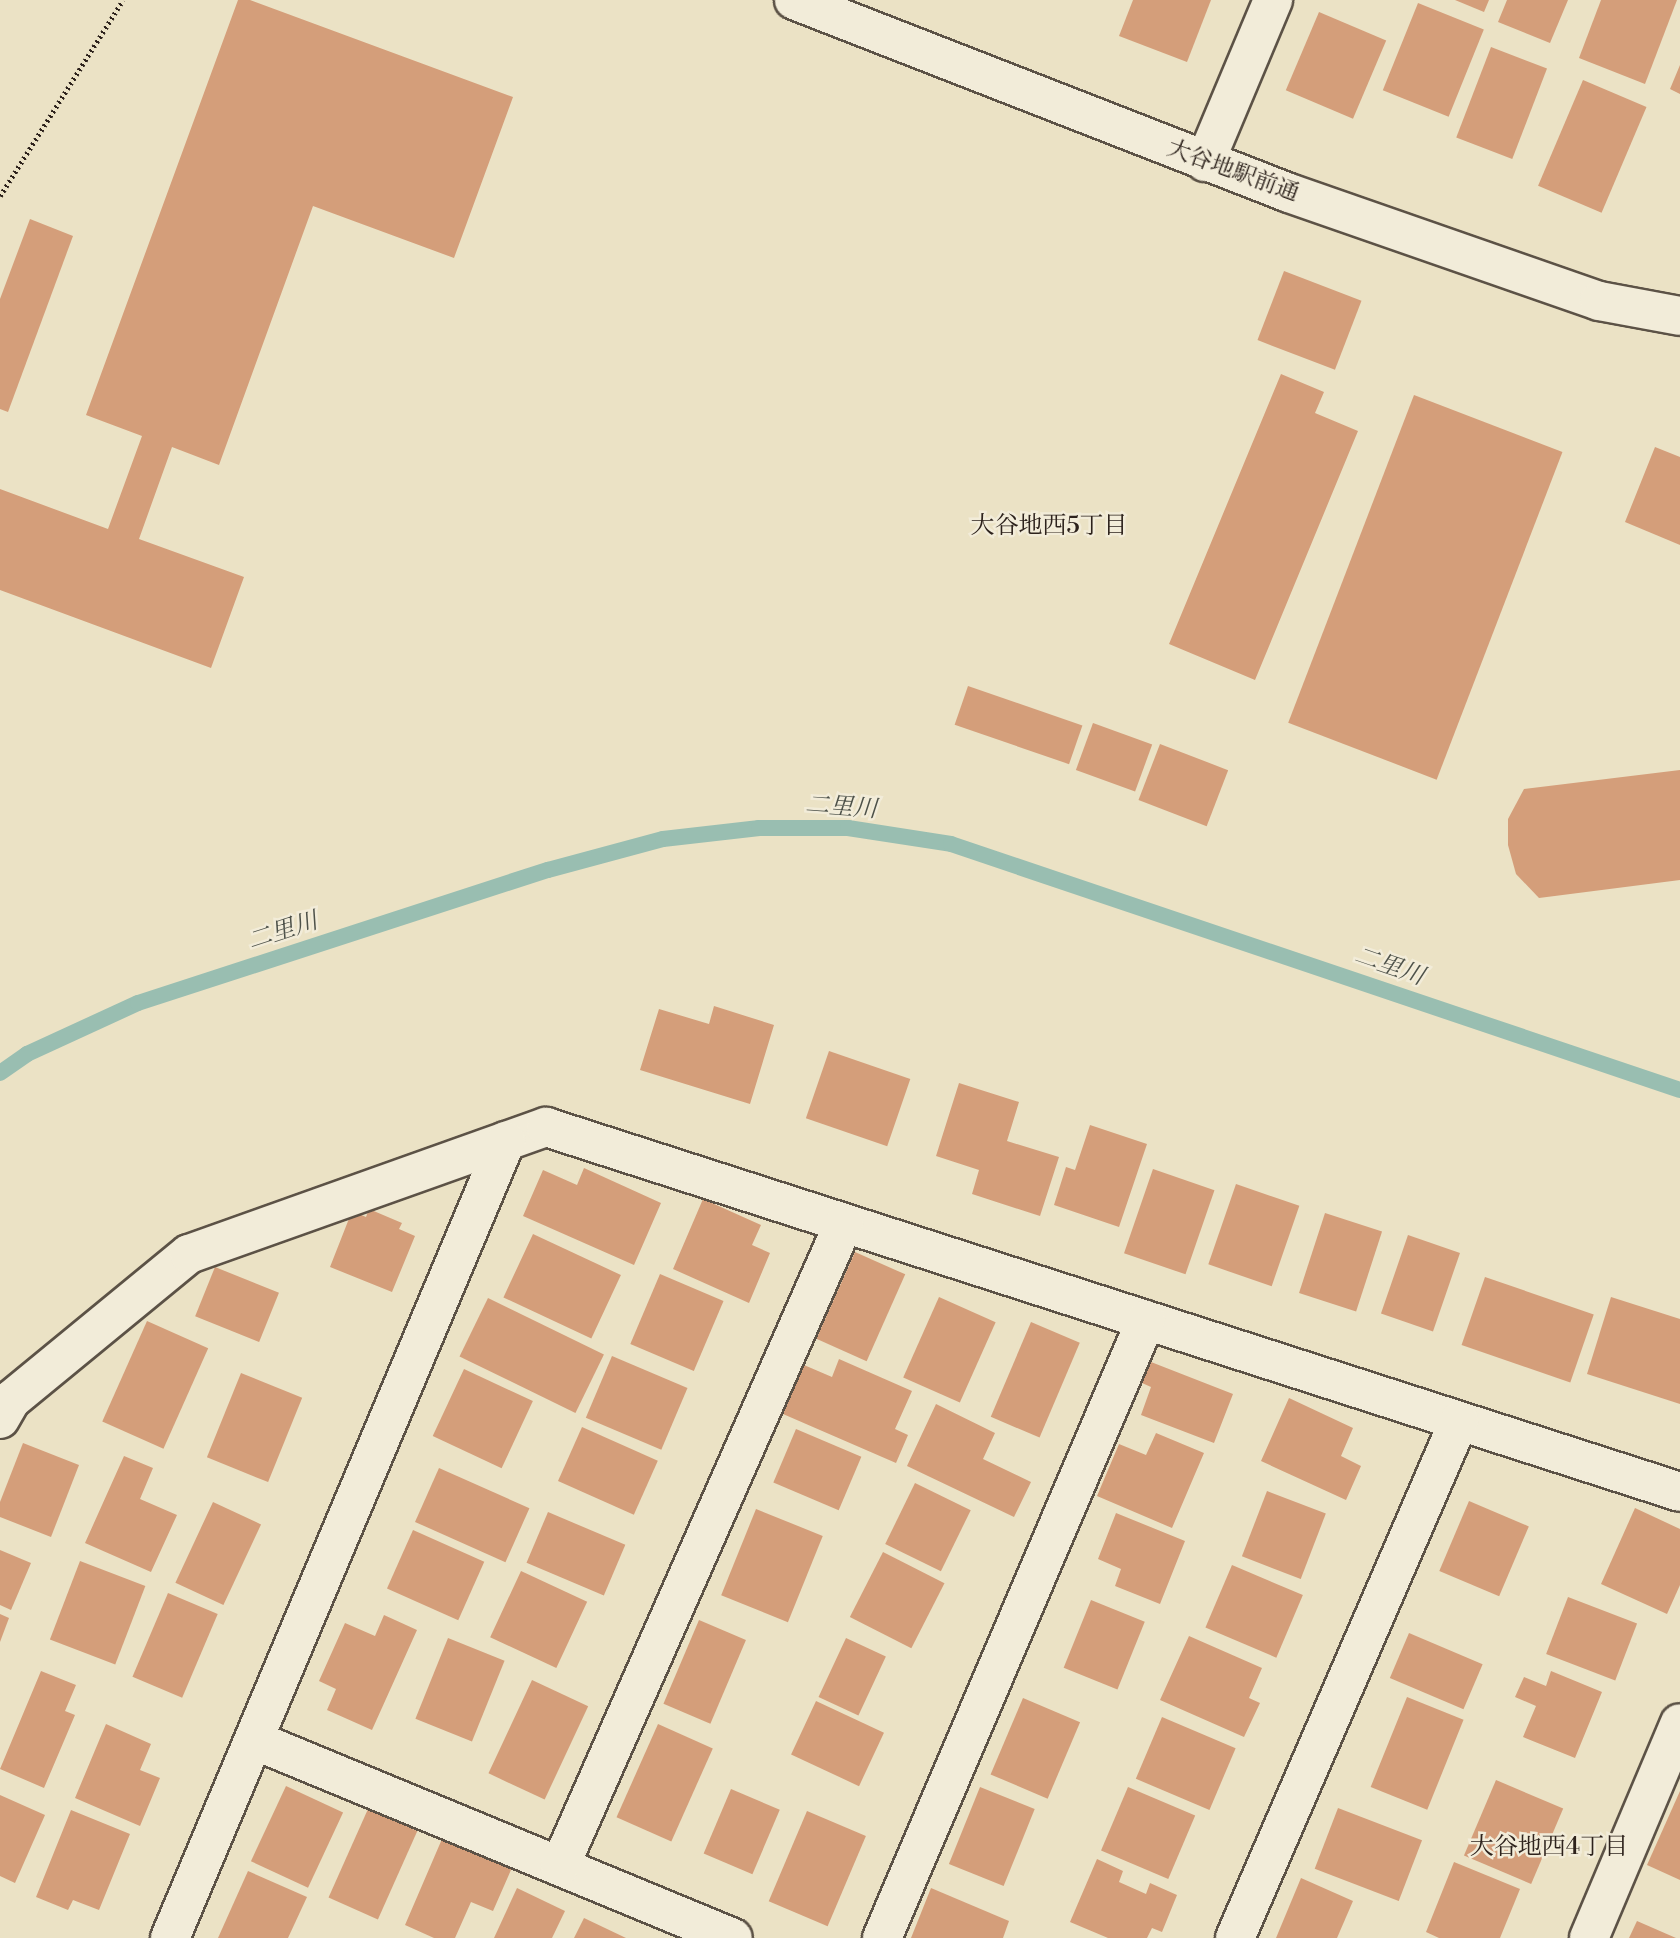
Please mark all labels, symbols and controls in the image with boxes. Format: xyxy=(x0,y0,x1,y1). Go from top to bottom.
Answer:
street label: 大谷地駅前通 xyxy=(1163,134,1303,208)
district label: 大谷地西5丁目 xyxy=(970,513,1128,541)
water label: 二里川 xyxy=(804,791,878,825)
water label: 二里川 xyxy=(244,907,322,957)
water label: 二里川 xyxy=(1350,942,1428,992)
district label: 大谷地西4丁目 xyxy=(1470,1834,1628,1862)

